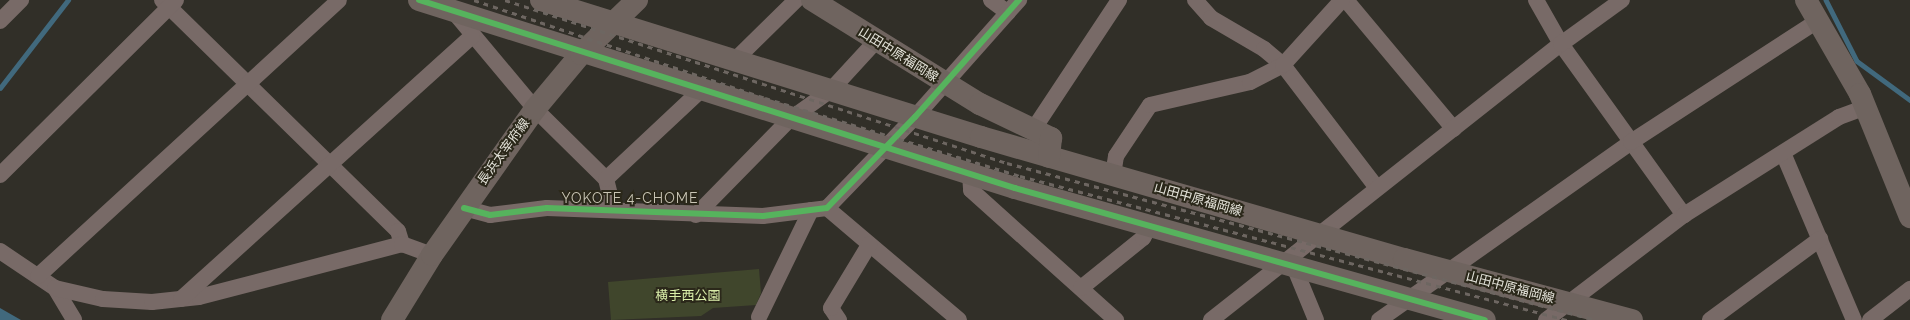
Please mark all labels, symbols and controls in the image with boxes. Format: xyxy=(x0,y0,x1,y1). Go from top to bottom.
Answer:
street label: 山田中原福岡線 xyxy=(855,24,941,86)
street label: 長浜太宰府線 xyxy=(475,116,533,188)
street label: 山田中原福岡線 xyxy=(1152,180,1244,220)
district label: YOKOTE 4-CHOME xyxy=(562,190,698,206)
street label: 山田中原福岡線 xyxy=(1464,269,1556,307)
park label: 横手西公園 xyxy=(656,288,720,304)

